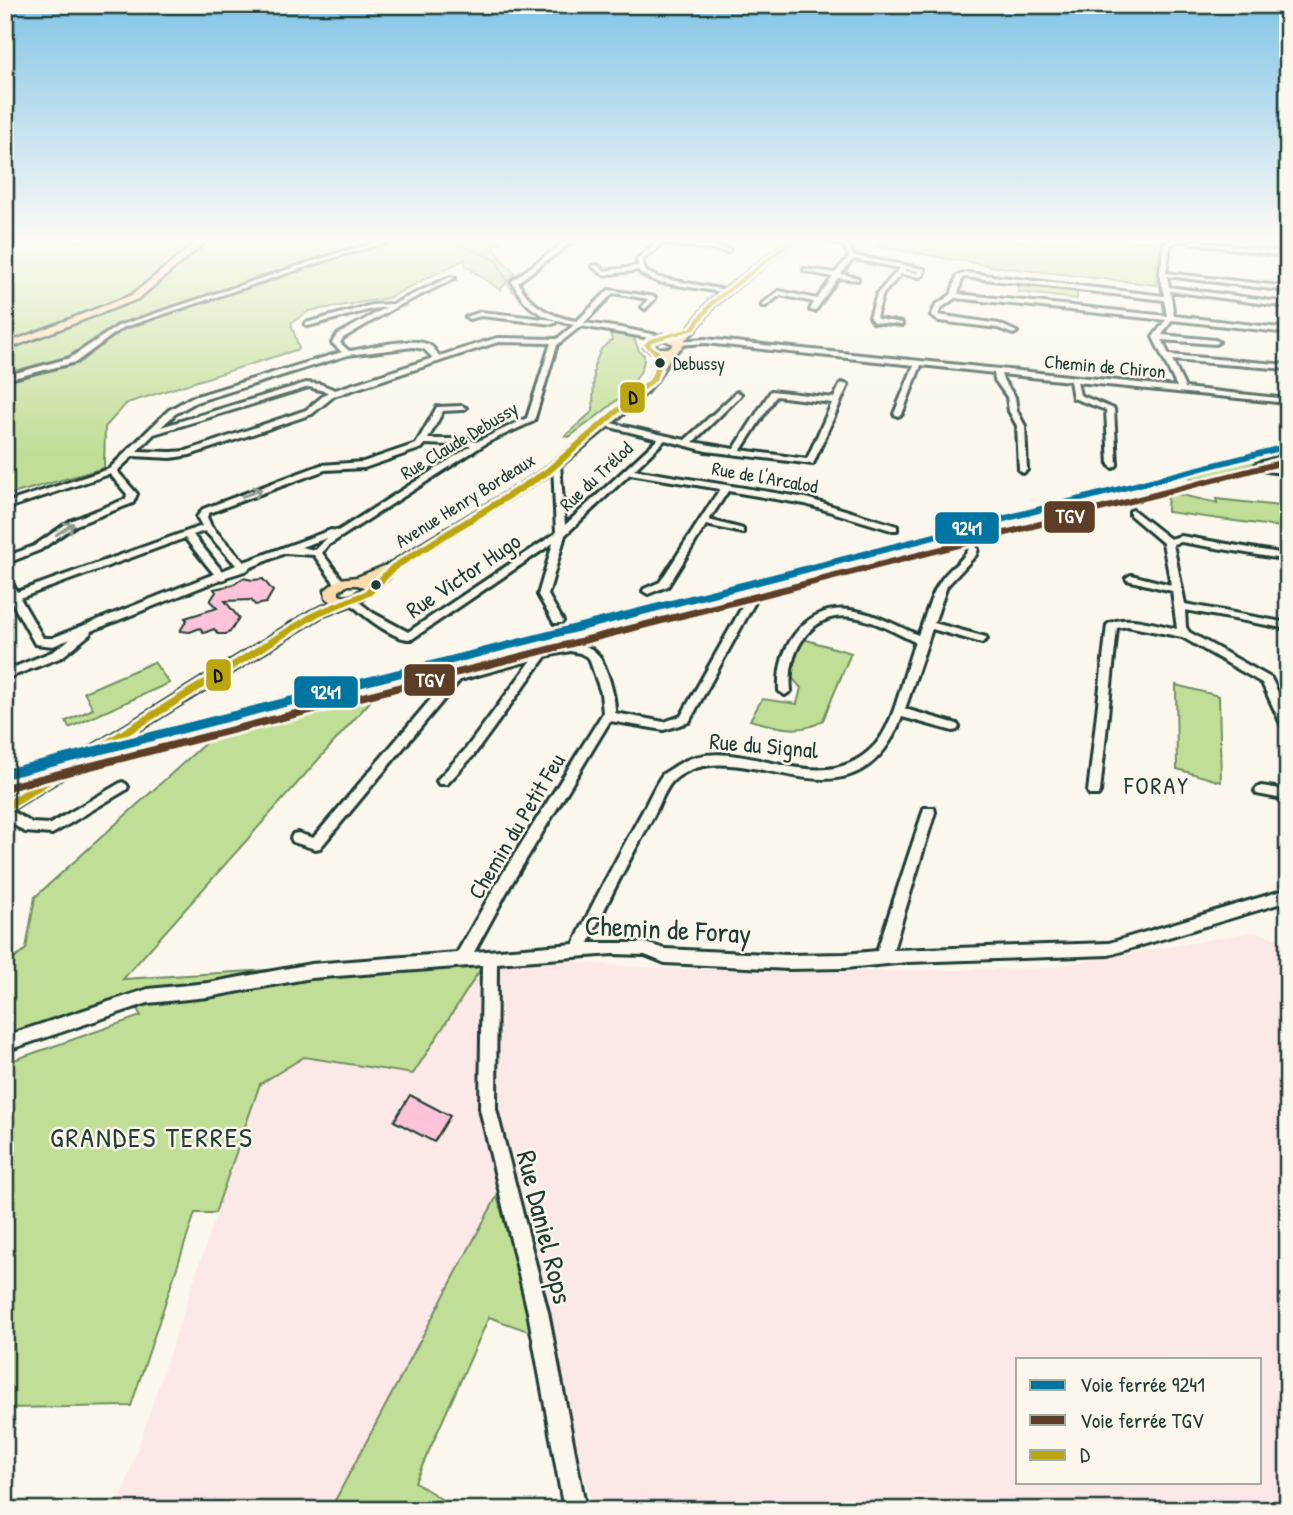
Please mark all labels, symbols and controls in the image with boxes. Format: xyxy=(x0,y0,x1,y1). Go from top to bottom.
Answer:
street label: Chemin de Chiron xyxy=(1043,348,1167,384)
place label: Debussy xyxy=(673,351,725,376)
marker: Debussy xyxy=(653,356,667,370)
line badge: D xyxy=(619,381,646,414)
text: D xyxy=(628,384,638,410)
street label: Rue Claude Debussy xyxy=(395,395,523,485)
street label: Rue du Trélod xyxy=(554,435,639,517)
street label: Avenue Henry Bordeaux xyxy=(390,446,540,554)
street label: Rue de l'Arcalod xyxy=(710,455,821,499)
one-way arrow xyxy=(241,486,263,498)
line badge: TGV xyxy=(1043,500,1096,534)
text: TGV xyxy=(1055,503,1086,529)
line badge: 9241 xyxy=(934,511,1000,545)
text: 9241 xyxy=(952,515,982,541)
one-way arrow xyxy=(55,522,74,536)
street label: Rue Victor Hugo xyxy=(400,525,526,625)
unlabelled marker xyxy=(369,578,383,592)
line badge: D xyxy=(205,658,232,692)
text: D xyxy=(213,662,223,688)
line badge: TGV xyxy=(403,663,456,697)
text: TGV xyxy=(415,667,446,693)
line badge: 9241 xyxy=(293,675,359,709)
text: 9241 xyxy=(311,679,341,705)
street label: Rue du Signal xyxy=(708,725,821,765)
street label: Chemin du Petit Feu xyxy=(460,747,572,905)
district label: FORAY xyxy=(1123,769,1190,801)
street label: Chemin de Foray xyxy=(584,906,752,952)
district label: GRANDES TERRES xyxy=(50,1118,254,1156)
street label: Rue Daniel Rops xyxy=(508,1146,582,1308)
legend xyxy=(1016,1358,1262,1484)
text: Voie ferrée 9241 xyxy=(1080,1370,1205,1399)
text: Voie ferrée TGV xyxy=(1080,1406,1204,1435)
text: D xyxy=(1080,1440,1090,1469)

